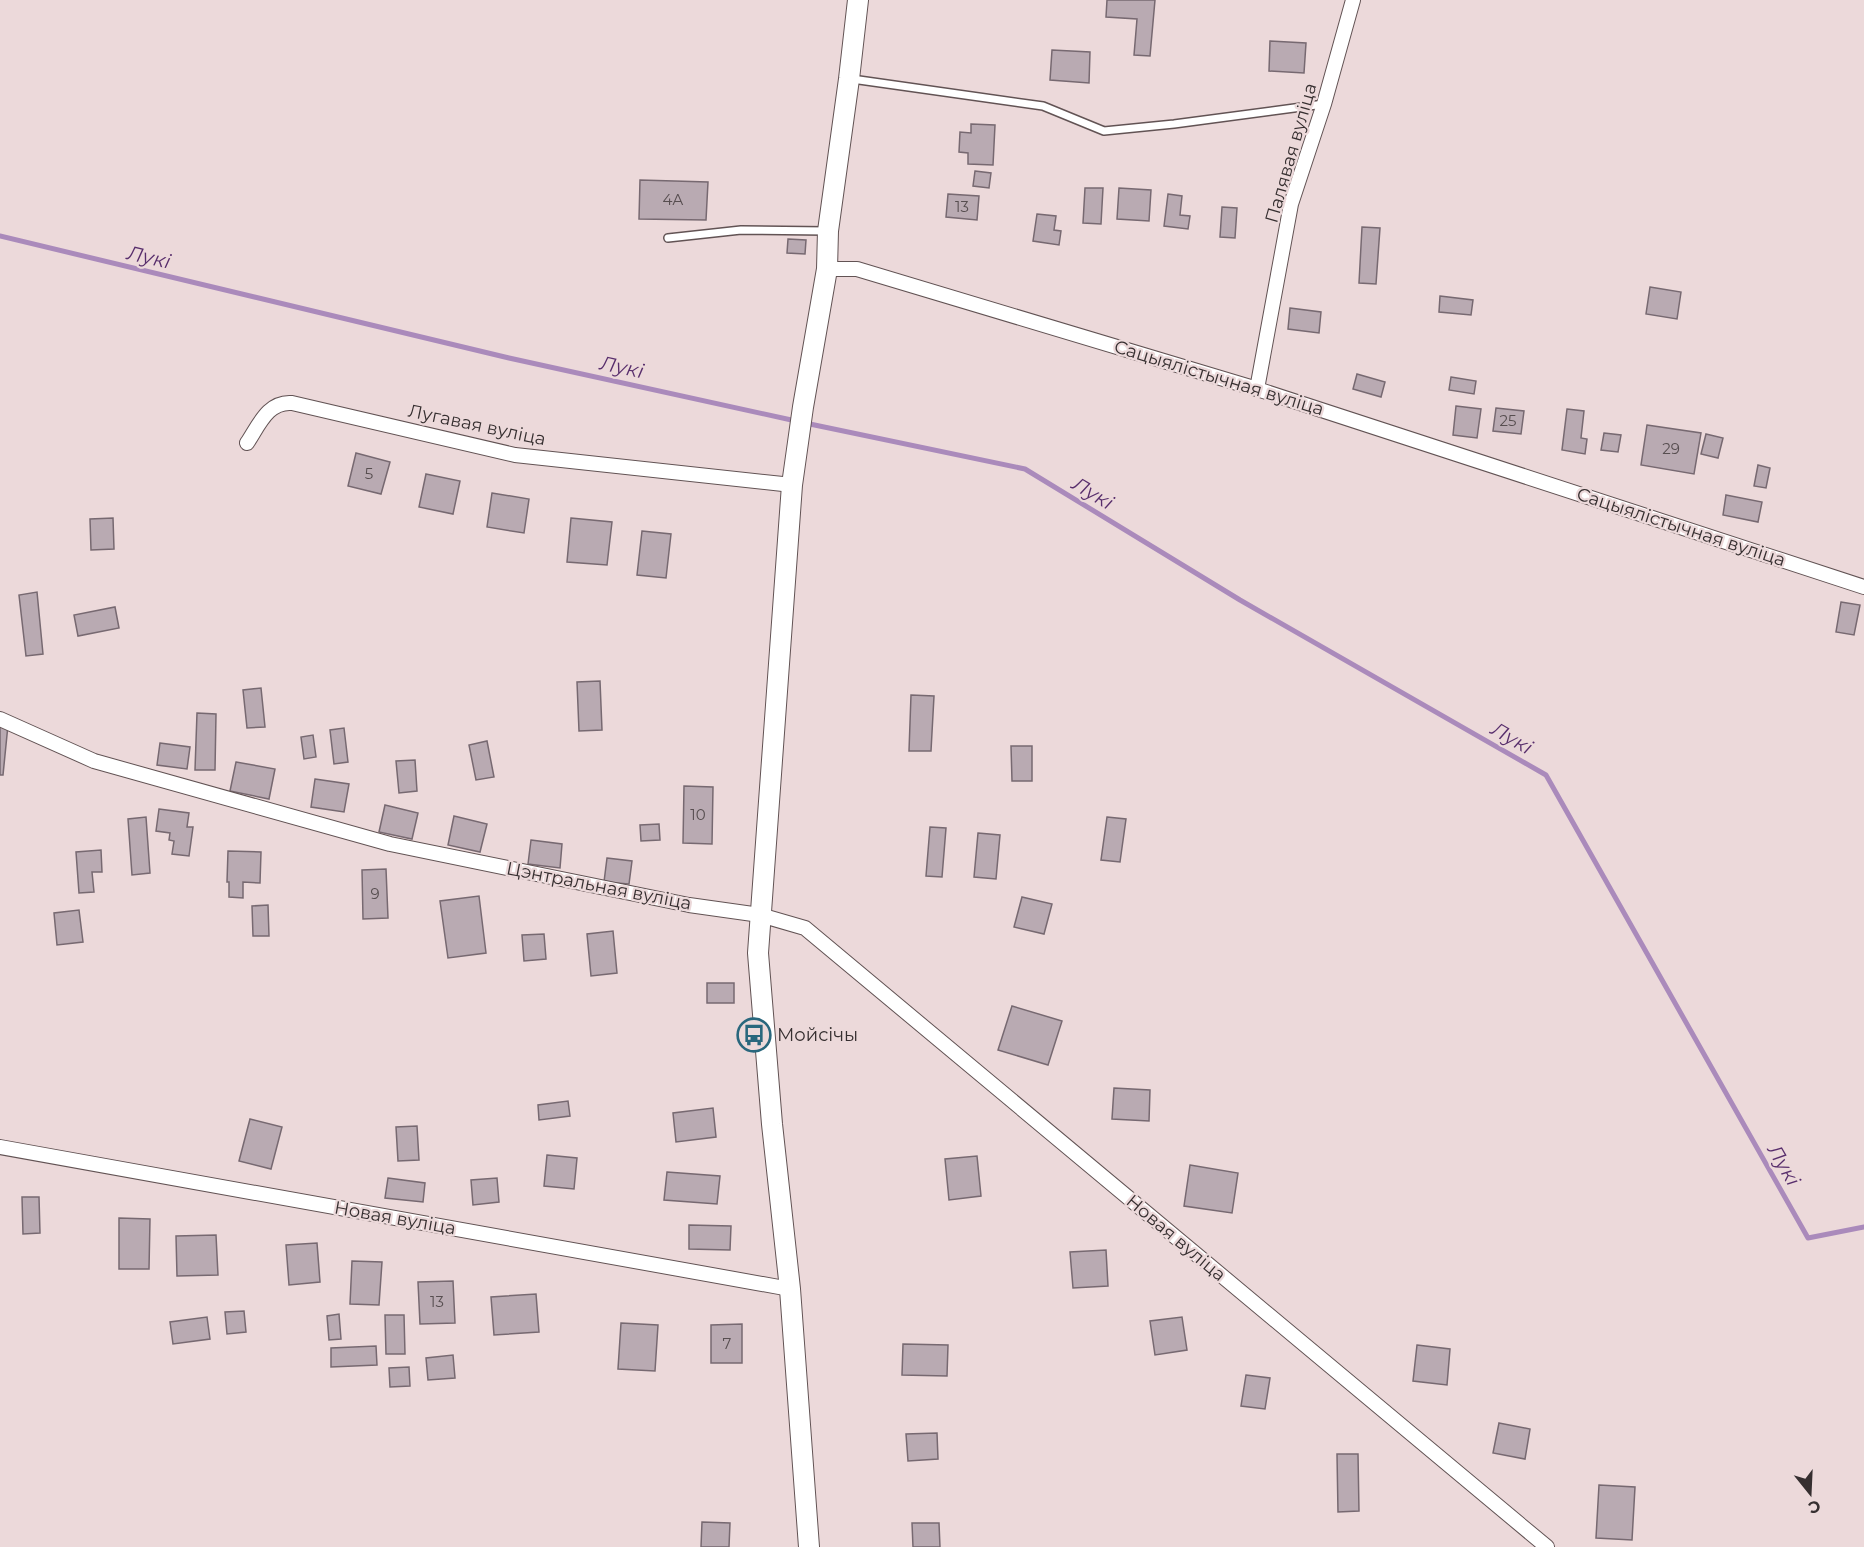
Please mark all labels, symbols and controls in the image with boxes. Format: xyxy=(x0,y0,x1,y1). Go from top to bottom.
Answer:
street label: Палявая вуліца xyxy=(1261,81,1321,225)
house number: 4А xyxy=(662,190,684,209)
house number: 13 xyxy=(955,197,969,216)
water label: Лукі xyxy=(124,240,174,274)
street label: Сацыялістычная вуліца xyxy=(1111,336,1327,420)
water label: Лукі xyxy=(597,350,646,383)
street label: Лугавая вуліца xyxy=(406,400,548,450)
house number: 25 xyxy=(1499,411,1517,430)
house number: 29 xyxy=(1662,439,1680,458)
house number: 5 xyxy=(365,464,373,483)
water label: Лукі xyxy=(1067,471,1118,515)
street label: Сацыялістычная вуліца xyxy=(1574,483,1788,571)
water label: Лукі xyxy=(1486,716,1537,760)
house number: 10 xyxy=(690,805,706,824)
street label: Цэнтральная вуліца xyxy=(505,857,693,915)
house number: 9 xyxy=(370,884,380,903)
bus stop icon: Мойсічы xyxy=(736,1017,772,1053)
place label: Мойсічы xyxy=(777,1024,858,1046)
water label: Лукі xyxy=(1762,1139,1806,1190)
street label: Новая вуліца xyxy=(1122,1190,1230,1286)
street label: Новая вуліца xyxy=(333,1196,457,1240)
house number: 13 xyxy=(430,1292,444,1311)
house number: 7 xyxy=(723,1334,732,1353)
north arrow xyxy=(1780,1463,1840,1523)
text: С xyxy=(1806,1496,1823,1518)

